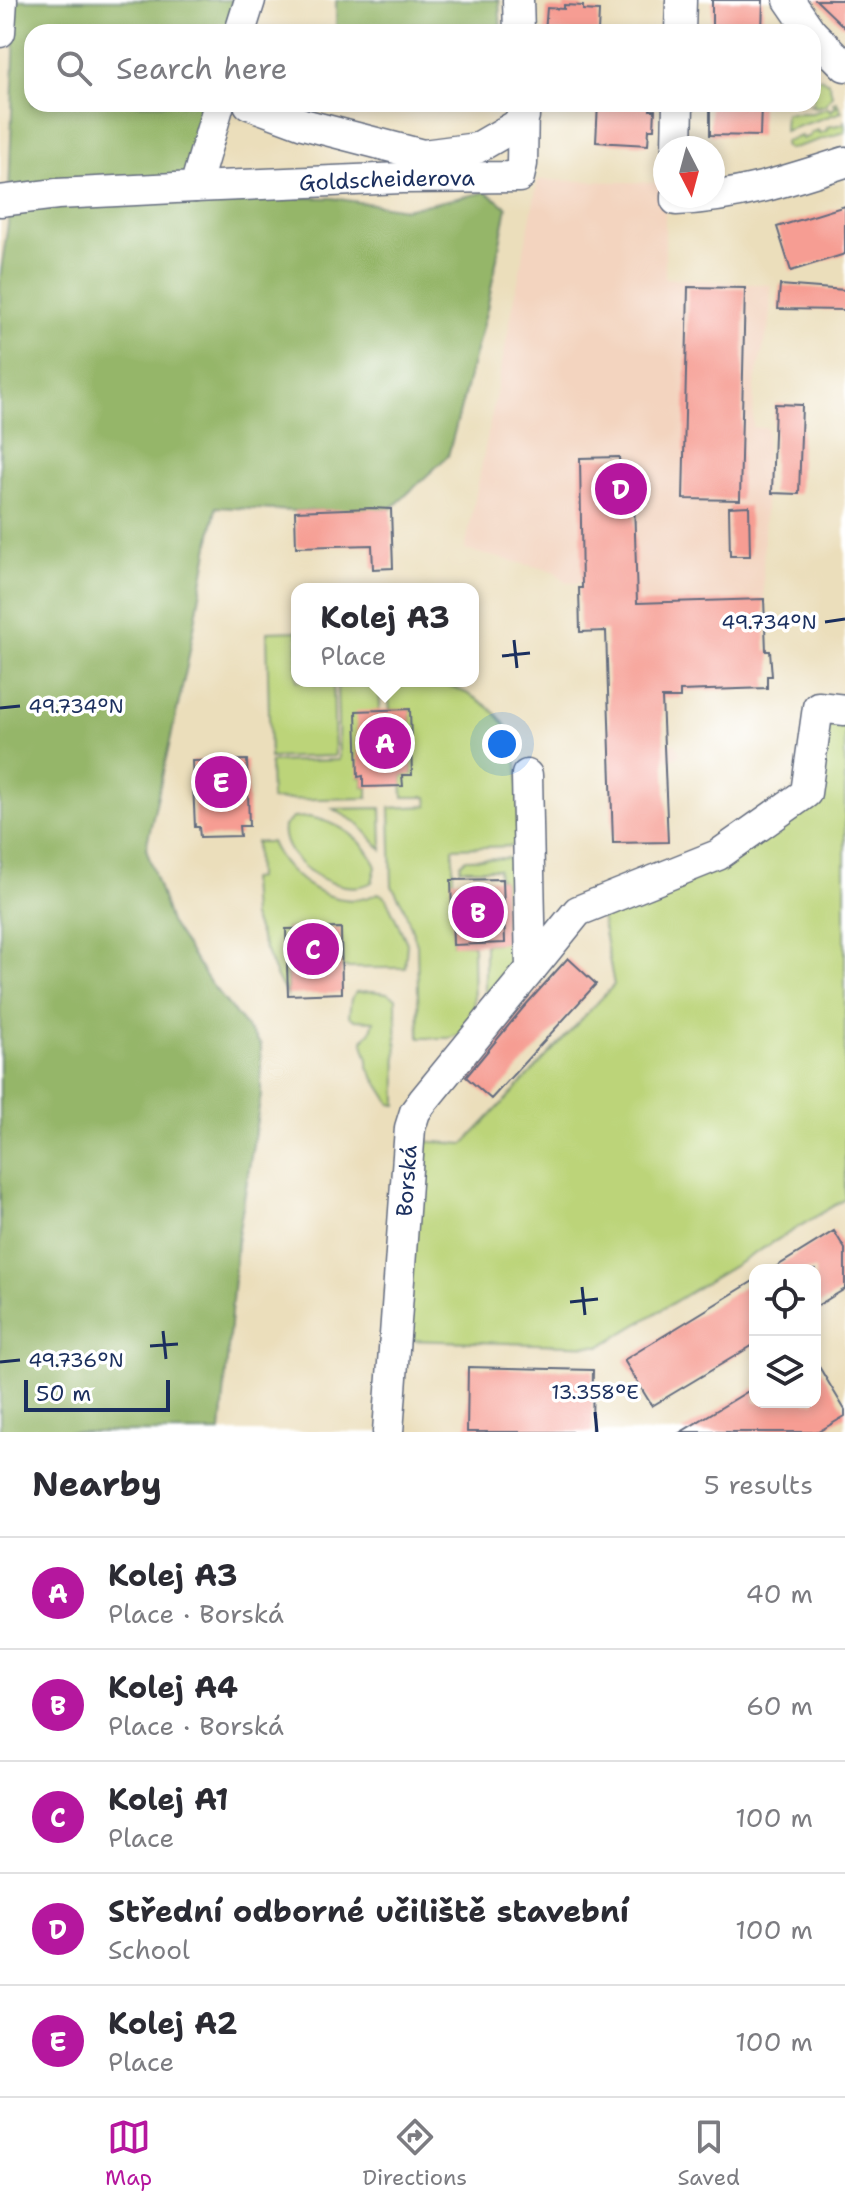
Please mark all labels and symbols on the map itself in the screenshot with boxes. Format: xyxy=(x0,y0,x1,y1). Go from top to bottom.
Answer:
north arrow xyxy=(653,136,725,208)
street label: Goldscheiderova xyxy=(298,163,475,197)
pin: D xyxy=(595,459,647,519)
text: 49.734°N xyxy=(721,609,817,635)
text: 49.734°N xyxy=(28,693,124,719)
pin: A xyxy=(359,713,411,773)
your location xyxy=(482,724,522,764)
pin: E xyxy=(195,752,247,812)
pin: B xyxy=(452,882,504,942)
pin: C xyxy=(287,919,339,979)
street label: Borská xyxy=(390,1144,424,1217)
text: 49.736°N xyxy=(28,1347,124,1373)
scale bar xyxy=(24,1376,170,1412)
text: 13.358°E xyxy=(551,1379,639,1405)

